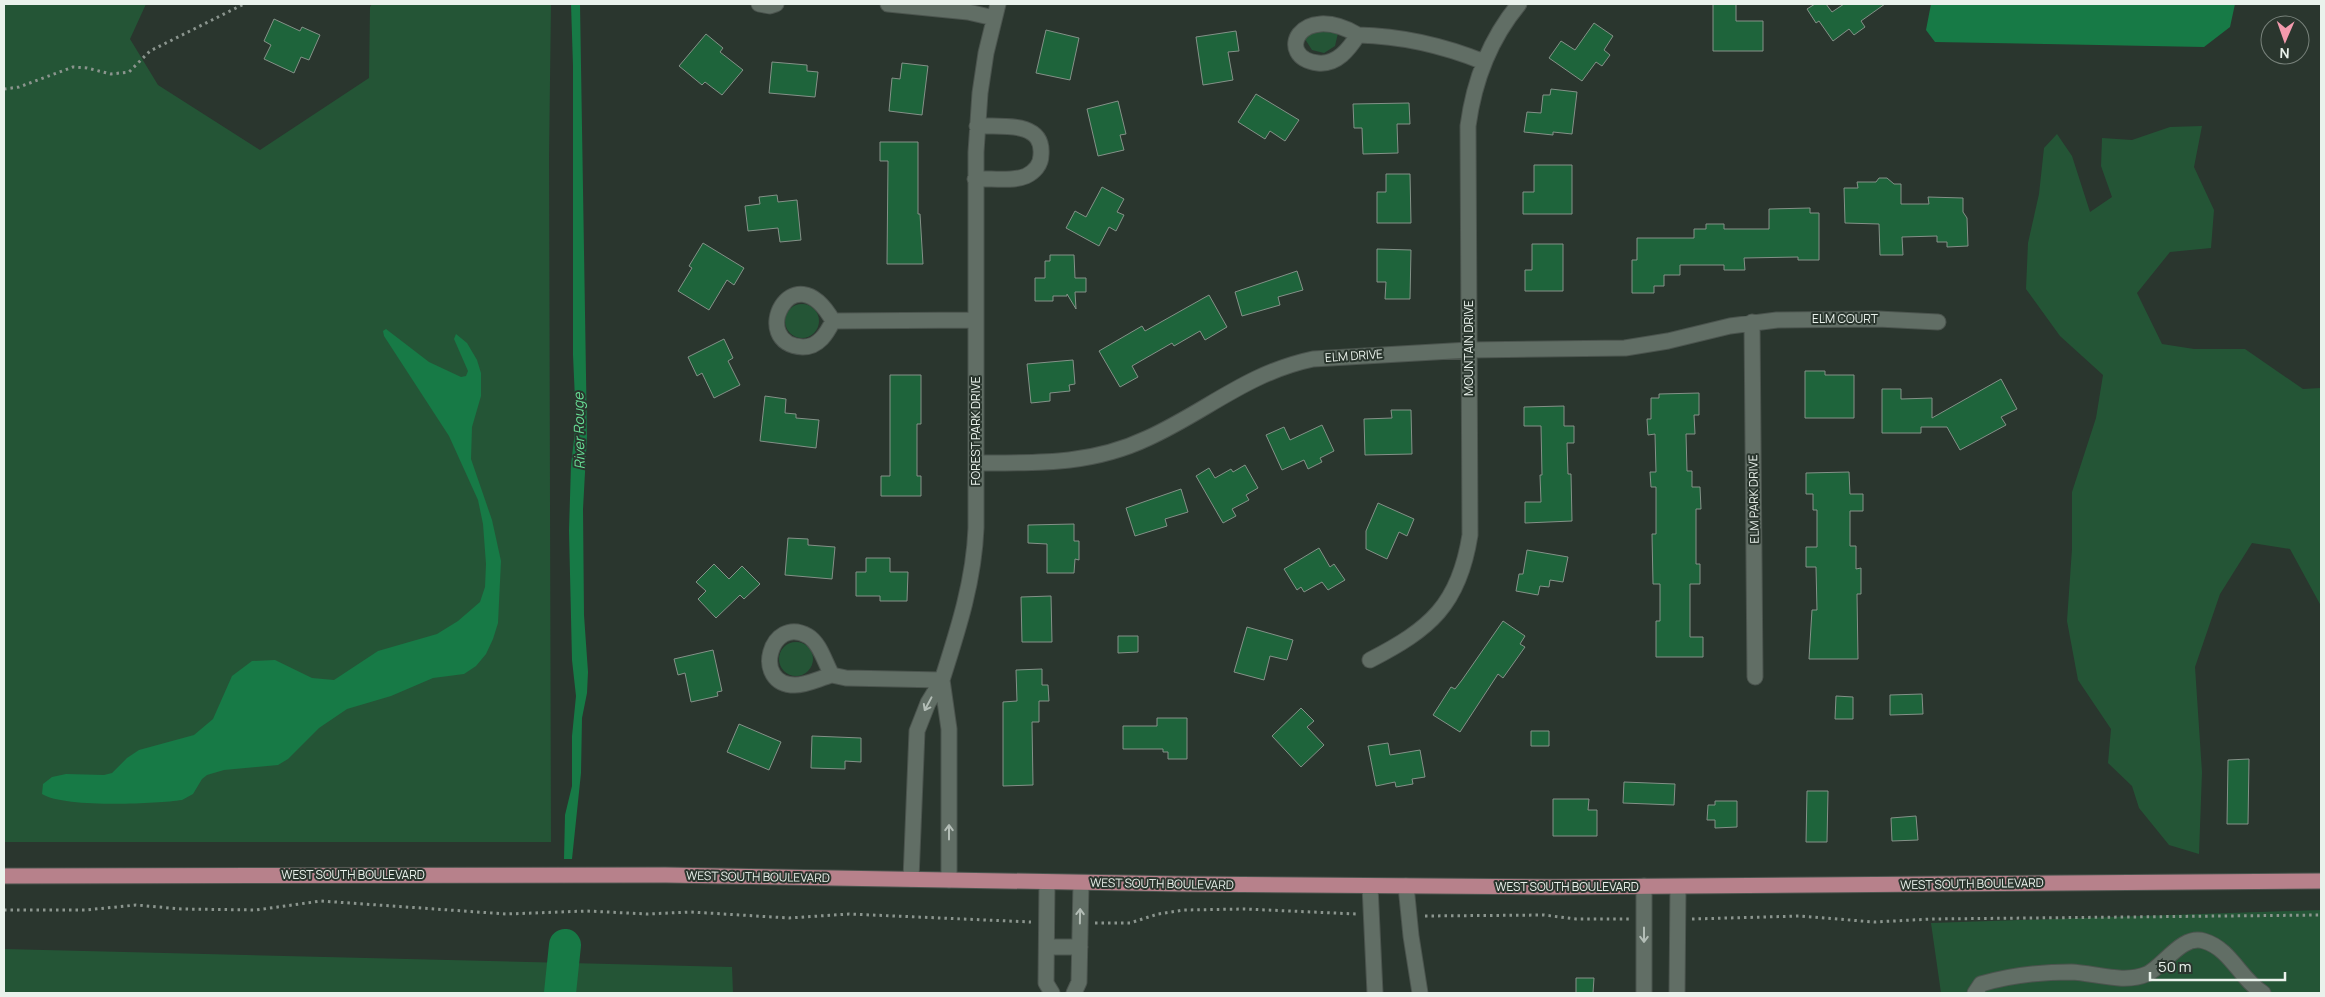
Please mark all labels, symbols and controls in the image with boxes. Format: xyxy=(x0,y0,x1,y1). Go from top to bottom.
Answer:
north arrow xyxy=(2260,15,2310,65)
text: N xyxy=(2279,44,2290,63)
street label: MOUNTAIN DRIVE xyxy=(1460,300,1477,396)
street label: ELM COURT xyxy=(1812,310,1879,327)
street label: ELM DRIVE xyxy=(1324,345,1384,366)
street label: FOREST PARK DRIVE xyxy=(967,376,984,486)
water label: River Rouge xyxy=(568,392,589,470)
street label: ELM PARK DRIVE xyxy=(1744,454,1763,544)
one-way arrow xyxy=(923,696,933,711)
one-way arrow xyxy=(944,824,954,840)
street label: WEST SOUTH BOULEVARD xyxy=(281,866,425,883)
street label: WEST SOUTH BOULEVARD xyxy=(686,867,830,886)
street label: WEST SOUTH BOULEVARD xyxy=(1090,874,1234,893)
street label: WEST SOUTH BOULEVARD xyxy=(1900,874,2044,893)
street label: WEST SOUTH BOULEVARD xyxy=(1495,878,1639,895)
one-way arrow xyxy=(1076,908,1085,924)
one-way arrow xyxy=(1639,926,1649,943)
scale bar xyxy=(2150,950,2285,982)
text: 50 m xyxy=(2158,956,2192,977)

